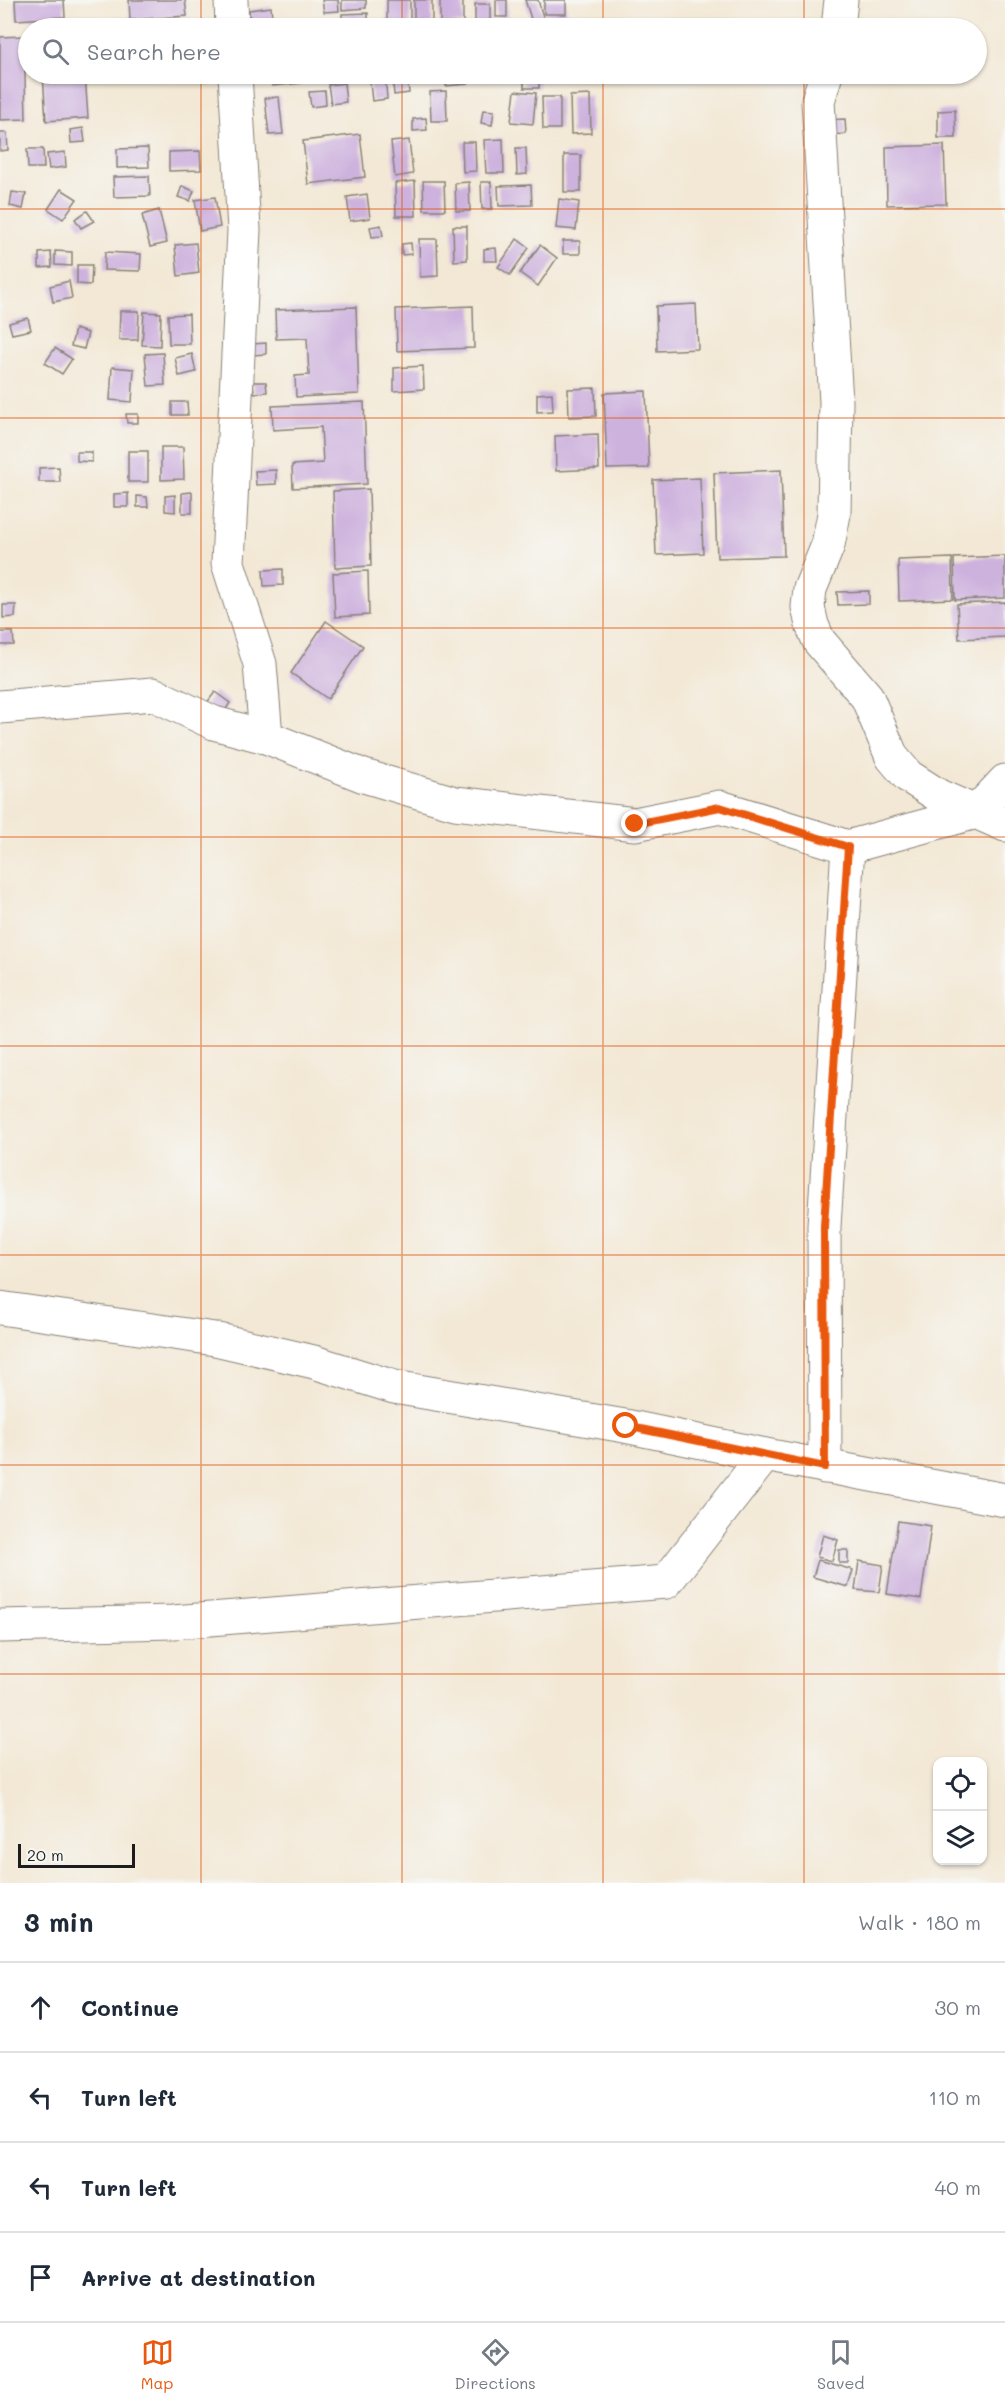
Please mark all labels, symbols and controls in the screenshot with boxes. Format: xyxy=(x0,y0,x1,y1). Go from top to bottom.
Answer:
search box xyxy=(18,18,987,84)
icon: search xyxy=(39,35,72,68)
text: Search here xyxy=(87,37,221,66)
route end xyxy=(621,810,647,836)
route start xyxy=(612,1412,638,1438)
map controls xyxy=(933,1757,987,1865)
button: locate xyxy=(933,1757,987,1811)
button: layers xyxy=(933,1811,987,1865)
scale bar xyxy=(18,1841,135,1868)
text: 20 m xyxy=(27,1844,64,1865)
text: 3 min xyxy=(24,1905,93,1939)
text: Walk · 180 m xyxy=(858,1909,981,1935)
icon: ahead xyxy=(24,1991,57,2024)
text: Continue xyxy=(81,1993,179,2022)
text: 30 m xyxy=(935,1994,981,2020)
icon: left xyxy=(24,2081,57,2114)
text: Turn left xyxy=(81,2083,177,2112)
text: 110 m xyxy=(928,2084,981,2110)
icon: left xyxy=(24,2171,57,2204)
text: Turn left xyxy=(81,2173,177,2202)
text: 40 m xyxy=(935,2174,981,2200)
icon: arrive xyxy=(24,2261,57,2294)
text: Arrive at destination xyxy=(81,2263,316,2292)
tab: Map xyxy=(141,2336,174,2393)
tab: Directions xyxy=(455,2336,536,2393)
tab: Saved xyxy=(817,2336,864,2393)

